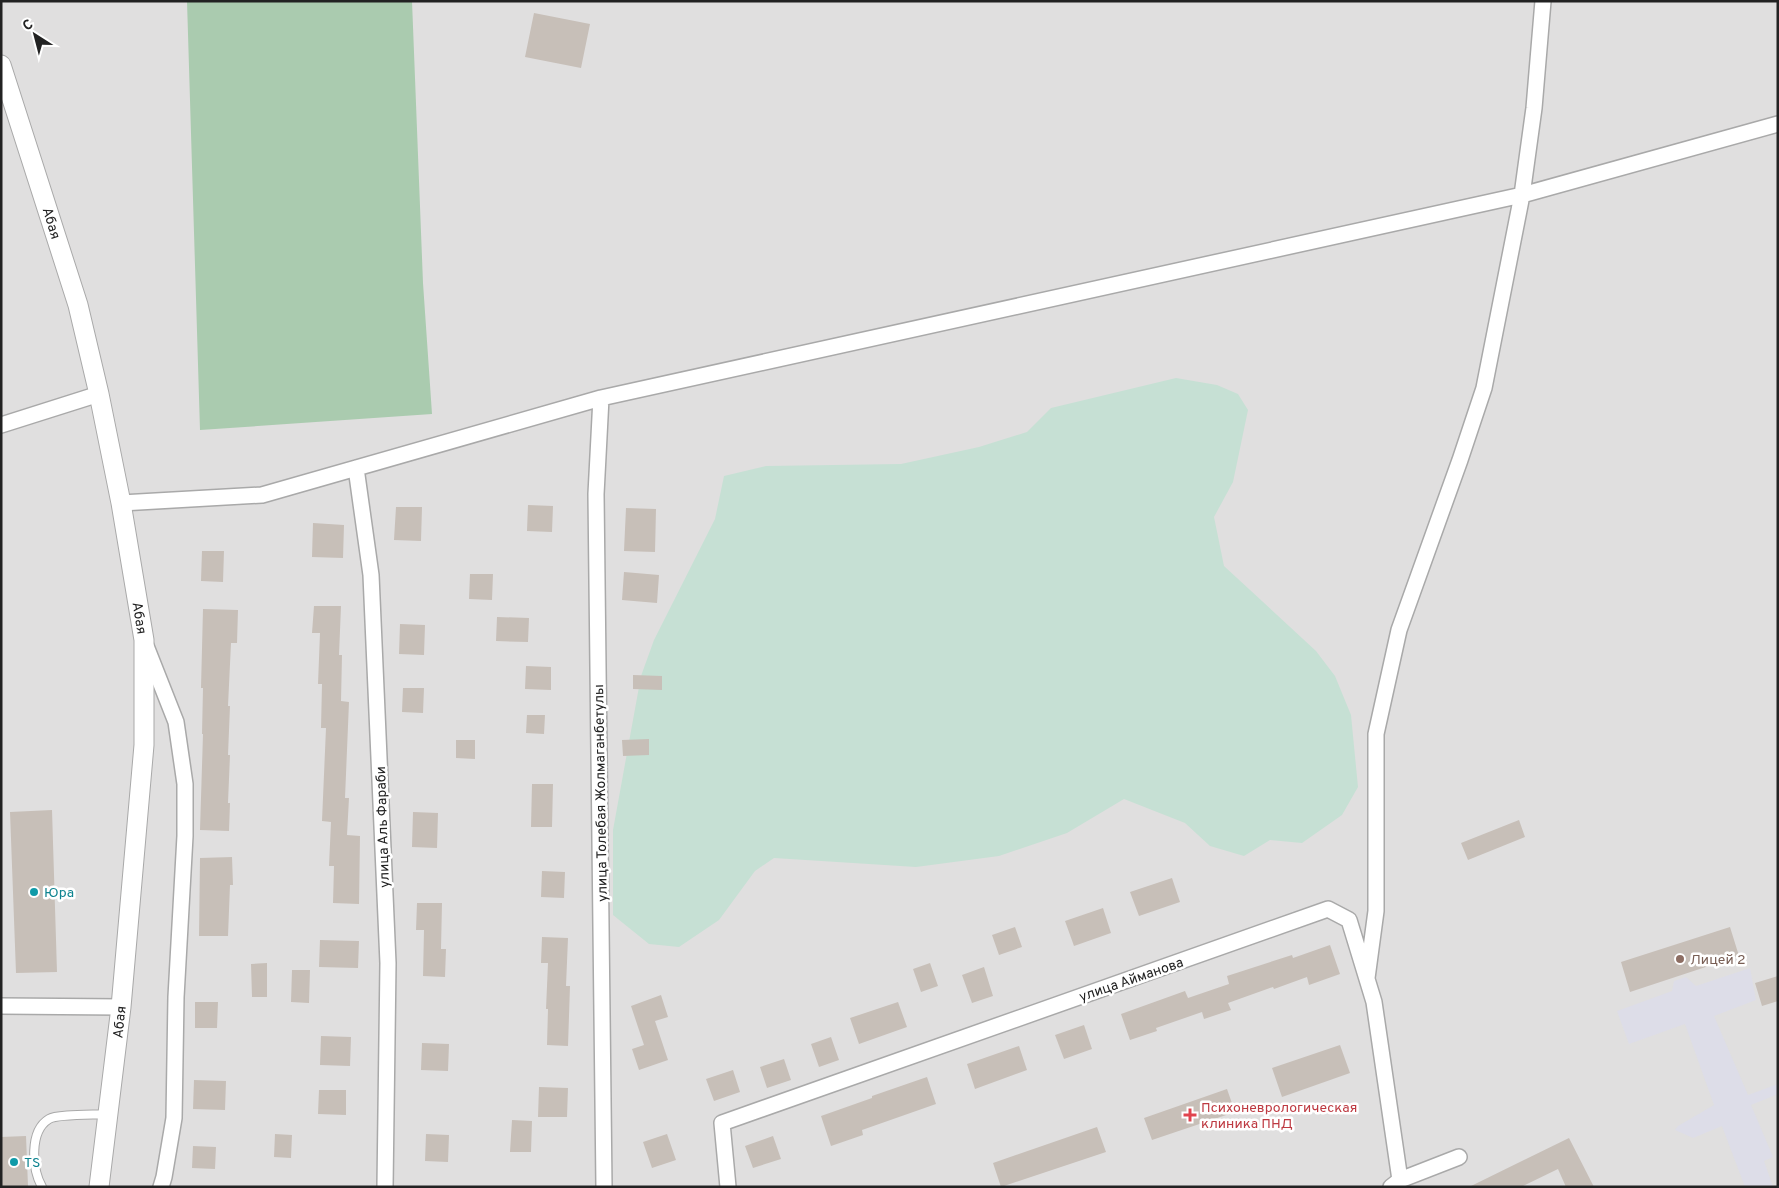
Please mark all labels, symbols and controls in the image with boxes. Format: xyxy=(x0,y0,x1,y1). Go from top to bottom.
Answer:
north arrow xyxy=(10,10,60,60)
text: С xyxy=(20,16,37,35)
street label: Абая xyxy=(38,205,63,241)
street label: Абая xyxy=(128,601,149,636)
street label: улица Толебая Жолмаганбетулы xyxy=(591,684,612,902)
street label: улица Аль Фараби xyxy=(373,766,394,888)
place label: Юра xyxy=(44,885,74,902)
marker: Юра xyxy=(28,886,40,898)
place label: Лицей 2 xyxy=(1690,952,1746,969)
marker: Лицей 2 xyxy=(1674,953,1686,965)
street label: улица Айманова xyxy=(1077,955,1186,1006)
street label: Абая xyxy=(110,1005,131,1039)
place label: Психоневрологическая клиника ПНД xyxy=(1201,1100,1357,1133)
marker: Психоневрологическая клиника ПНД xyxy=(1183,1108,1197,1122)
place label: TS xyxy=(24,1155,40,1172)
marker: TS xyxy=(8,1156,20,1168)

